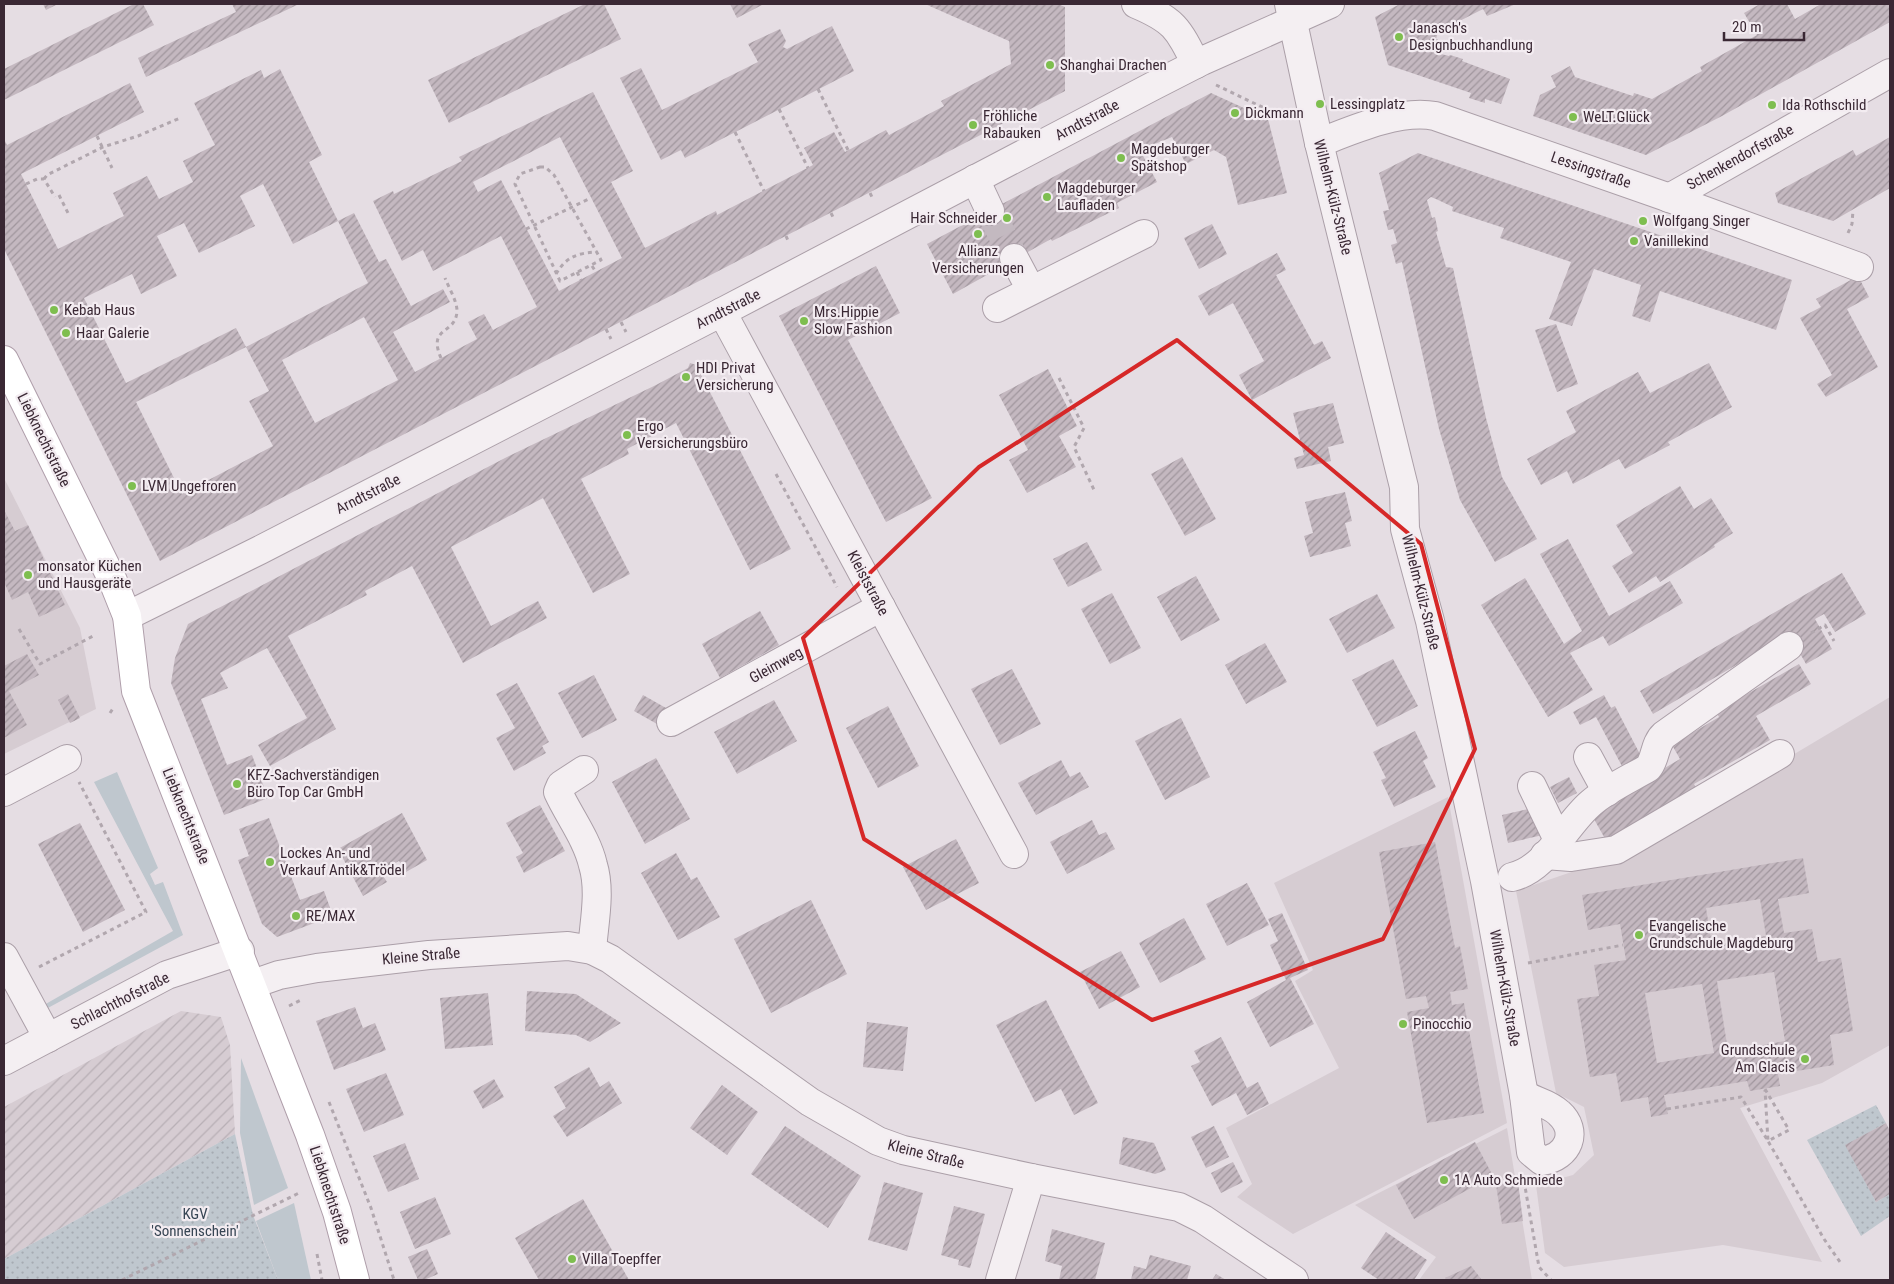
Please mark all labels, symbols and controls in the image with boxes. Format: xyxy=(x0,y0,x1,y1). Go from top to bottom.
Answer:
scale bar xyxy=(1724,10,1804,42)
text: 20 m xyxy=(1732,18,1762,36)
place label: Janasch's Designbuchhandlung xyxy=(1409,19,1533,54)
marker: Janasch's Designbuchhandlung xyxy=(1393,31,1405,43)
place label: Shanghai Drachen xyxy=(1060,56,1167,74)
marker: Shanghai Drachen xyxy=(1044,59,1056,71)
place label: Lessingplatz xyxy=(1330,95,1405,113)
street label: Arndtstraße xyxy=(1052,96,1122,144)
place label: Ida Rothschild xyxy=(1782,96,1866,114)
marker: Lessingplatz xyxy=(1314,98,1326,110)
marker: Ida Rothschild xyxy=(1766,99,1778,111)
place label: Dickmann xyxy=(1245,104,1304,122)
place label: Fröhliche Rabauken xyxy=(983,107,1041,142)
marker: Dickmann xyxy=(1229,107,1241,119)
place label: WeLT.Glück xyxy=(1583,108,1650,126)
marker: WeLT.Glück xyxy=(1567,111,1579,123)
marker: Fröhliche Rabauken xyxy=(967,119,979,131)
street label: Schenkendorfstraße xyxy=(1684,120,1796,194)
street label: Wilhelm-Külz-Straße xyxy=(1310,137,1356,257)
place label: Magdeburger Spätshop xyxy=(1131,140,1210,175)
street label: Lessingstraße xyxy=(1549,148,1633,192)
marker: Magdeburger Spätshop xyxy=(1115,152,1127,164)
place label: Magdeburger Laufladen xyxy=(1057,179,1136,214)
marker: Magdeburger Laufladen xyxy=(1041,191,1053,203)
place label: Hair Schneider xyxy=(910,209,997,227)
marker: Hair Schneider xyxy=(1001,212,1013,224)
place label: Wolfgang Singer xyxy=(1653,212,1750,230)
marker: Wolfgang Singer xyxy=(1637,215,1649,227)
marker: Allianz Versicherungen xyxy=(972,228,984,240)
place label: Vanillekind xyxy=(1644,232,1709,250)
marker: Vanillekind xyxy=(1628,235,1640,247)
place label: Allianz Versicherungen xyxy=(932,242,1024,277)
street label: Arndtstraße xyxy=(693,285,763,333)
place label: Kebab Haus xyxy=(64,301,135,319)
place label: Mrs.Hippie Slow Fashion xyxy=(814,303,892,338)
marker: Kebab Haus xyxy=(48,304,60,316)
marker: Mrs.Hippie Slow Fashion xyxy=(798,315,810,327)
place label: Haar Galerie xyxy=(76,324,149,342)
marker: Haar Galerie xyxy=(60,327,72,339)
place label: HDI Privat Versicherung xyxy=(696,359,774,394)
marker: HDI Privat Versicherung xyxy=(680,371,692,383)
street label: Liebknechtstraße xyxy=(13,390,75,490)
place label: Ergo Versicherungsbüro xyxy=(637,417,748,452)
marker: Ergo Versicherungsbüro xyxy=(621,429,633,441)
street label: Arndtstraße xyxy=(333,470,403,518)
place label: LVM Ungefroren xyxy=(142,477,237,495)
marker: LVM Ungefroren xyxy=(126,480,138,492)
street label: Wilhelm-Külz-Straße xyxy=(1398,532,1444,652)
street label: Kleiststraße xyxy=(843,547,893,619)
place label: monsator Küchen und Hausgeräte xyxy=(38,557,142,592)
marker: monsator Küchen und Hausgeräte xyxy=(22,569,34,581)
street label: Gleimweg xyxy=(746,643,806,687)
street label: Liebknechtstraße xyxy=(158,765,214,867)
place label: KFZ-Sachverständigen Büro Top Car GmbH xyxy=(247,766,379,801)
marker: KFZ-Sachverständigen Büro Top Car GmbH xyxy=(231,778,243,790)
place label: Lockes An- und Verkauf Antik&Trödel xyxy=(280,844,405,879)
marker: Lockes An- und Verkauf Antik&Trödel xyxy=(264,856,276,868)
place label: RE/MAX xyxy=(306,907,355,925)
marker: RE/MAX xyxy=(290,910,302,922)
place label: Evangelische Grundschule Magdeburg xyxy=(1649,917,1793,952)
street label: Wilhelm-Külz-Straße xyxy=(1486,928,1524,1048)
marker: Evangelische Grundschule Magdeburg xyxy=(1633,929,1645,941)
street label: Kleine Straße xyxy=(381,944,461,968)
street label: Schlachthofstraße xyxy=(68,968,172,1034)
place label: Pinocchio xyxy=(1413,1015,1472,1033)
marker: Pinocchio xyxy=(1397,1018,1409,1030)
place label: Grundschule Am Glacis xyxy=(1721,1041,1795,1076)
marker: Grundschule Am Glacis xyxy=(1799,1053,1811,1065)
street label: Kleine Straße xyxy=(886,1136,966,1172)
street label: Liebknechtstraße xyxy=(306,1144,354,1246)
place label: 1A Auto Schmiede xyxy=(1454,1171,1563,1189)
marker: 1A Auto Schmiede xyxy=(1438,1174,1450,1186)
park label: KGV 'Sonnenschein' xyxy=(151,1205,239,1240)
place label: Villa Toepffer xyxy=(582,1250,661,1268)
marker: Villa Toepffer xyxy=(566,1253,578,1265)

